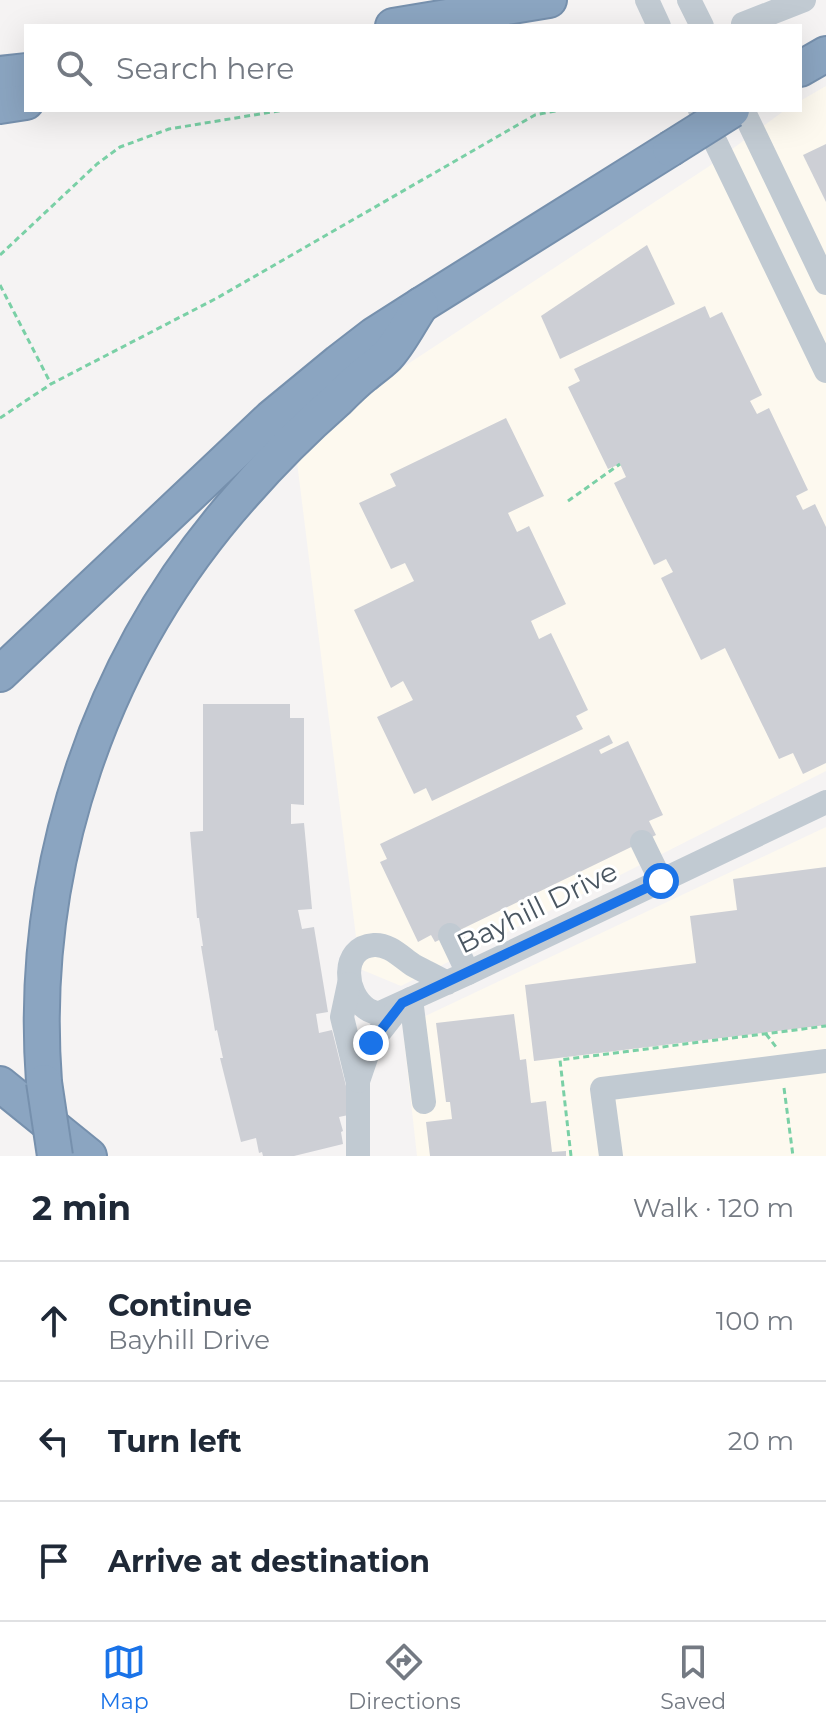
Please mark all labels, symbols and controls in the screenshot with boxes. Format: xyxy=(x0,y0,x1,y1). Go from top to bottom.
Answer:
search box xyxy=(24,24,802,112)
icon: search xyxy=(52,46,96,90)
text: Search here xyxy=(116,50,294,87)
street label: Bayhill Drive xyxy=(451,853,623,961)
route start xyxy=(643,863,679,899)
route end xyxy=(353,1025,389,1061)
text: 2 min xyxy=(32,1187,131,1229)
text: Walk · 120 m xyxy=(633,1192,794,1224)
text: Continue xyxy=(108,1287,252,1324)
icon: ahead xyxy=(32,1299,76,1343)
text: 100 m xyxy=(716,1305,794,1337)
text: Bayhill Drive xyxy=(108,1324,270,1356)
icon: left xyxy=(32,1419,76,1463)
text: Turn left xyxy=(108,1423,241,1460)
text: 20 m xyxy=(728,1425,794,1457)
icon: arrive xyxy=(32,1539,76,1583)
text: Arrive at destination xyxy=(108,1543,430,1580)
tab: Map xyxy=(100,1640,149,1715)
tab: Directions xyxy=(348,1640,461,1715)
tab: Saved xyxy=(660,1640,726,1715)

